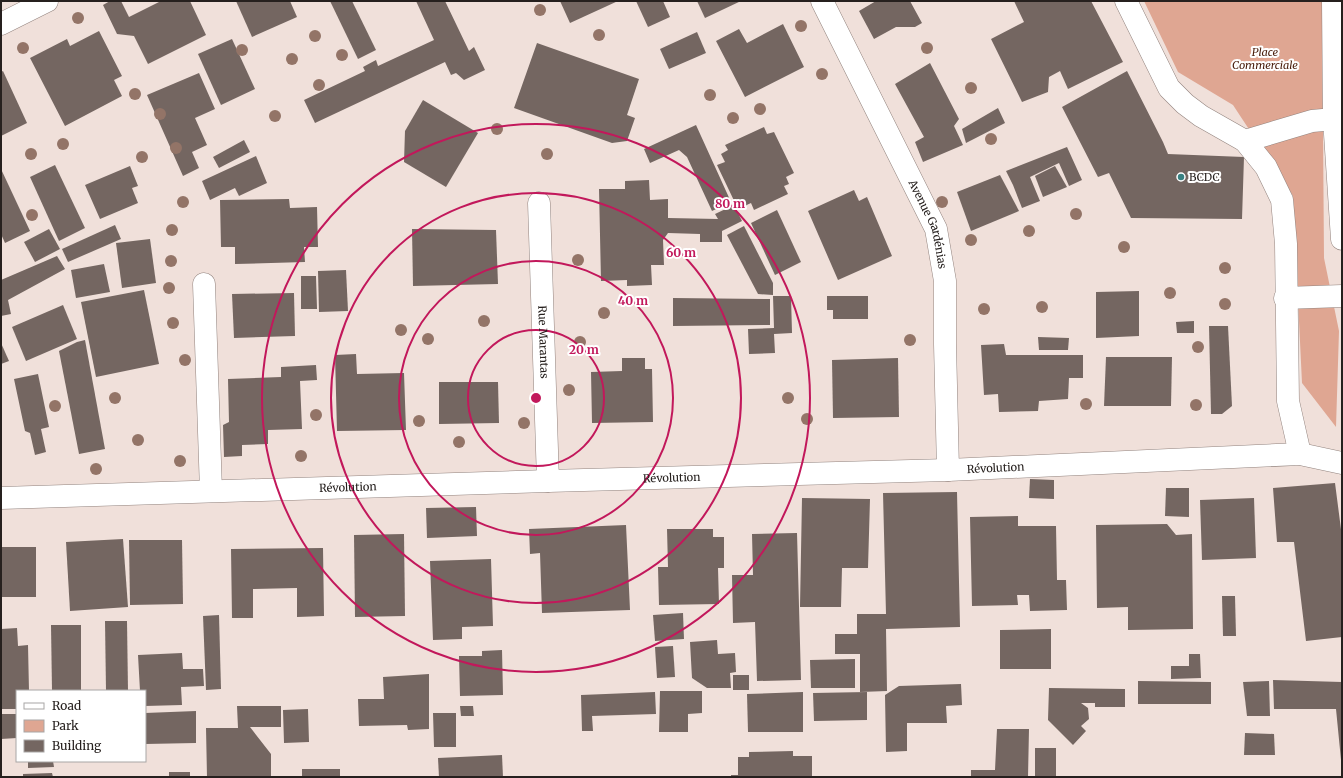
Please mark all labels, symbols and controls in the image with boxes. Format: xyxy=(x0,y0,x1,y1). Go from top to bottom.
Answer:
park label: Place Commerciale xyxy=(1232,45,1298,72)
place label: BCDC xyxy=(1189,170,1220,184)
marker: BCDC xyxy=(1176,172,1186,182)
street label: Avenue Gardénias xyxy=(905,177,950,270)
text: 80 m xyxy=(715,196,745,211)
text: 60 m xyxy=(666,245,696,260)
text: 40 m xyxy=(618,293,648,308)
street label: Rue Marantas xyxy=(535,305,552,379)
text: 20 m xyxy=(569,342,599,357)
centre of rings xyxy=(529,391,543,405)
street label: Révolution xyxy=(966,460,1025,476)
street label: Révolution xyxy=(643,470,701,485)
street label: Révolution xyxy=(319,479,378,495)
legend xyxy=(16,690,146,762)
text: Road xyxy=(52,698,81,713)
text: Park xyxy=(52,718,79,733)
text: Building xyxy=(52,738,102,753)

